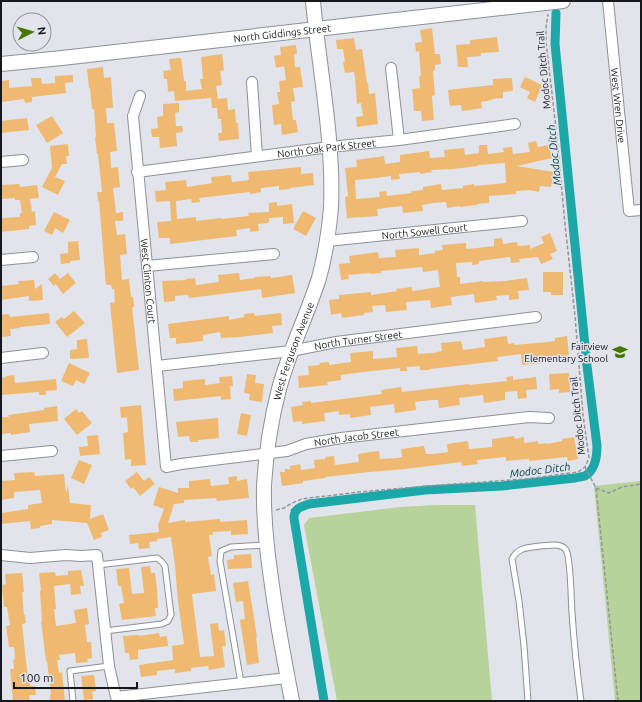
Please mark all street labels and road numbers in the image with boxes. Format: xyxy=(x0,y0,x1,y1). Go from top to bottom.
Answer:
street label: North Giddings Street xyxy=(233,22,332,44)
street label: Modoc Ditch Trail xyxy=(535,30,552,109)
street label: West Wren Drive xyxy=(609,67,627,144)
street label: North Oak Park Street xyxy=(277,137,376,160)
street label: North Sowell Court xyxy=(381,222,468,241)
street label: West Clinton Court xyxy=(139,238,158,324)
street label: West Ferguson Avenue xyxy=(271,301,316,401)
street label: North Turner Street xyxy=(313,329,403,352)
street label: Modoc Ditch Trail xyxy=(568,376,587,456)
street label: North Jacob Street xyxy=(313,427,399,449)

